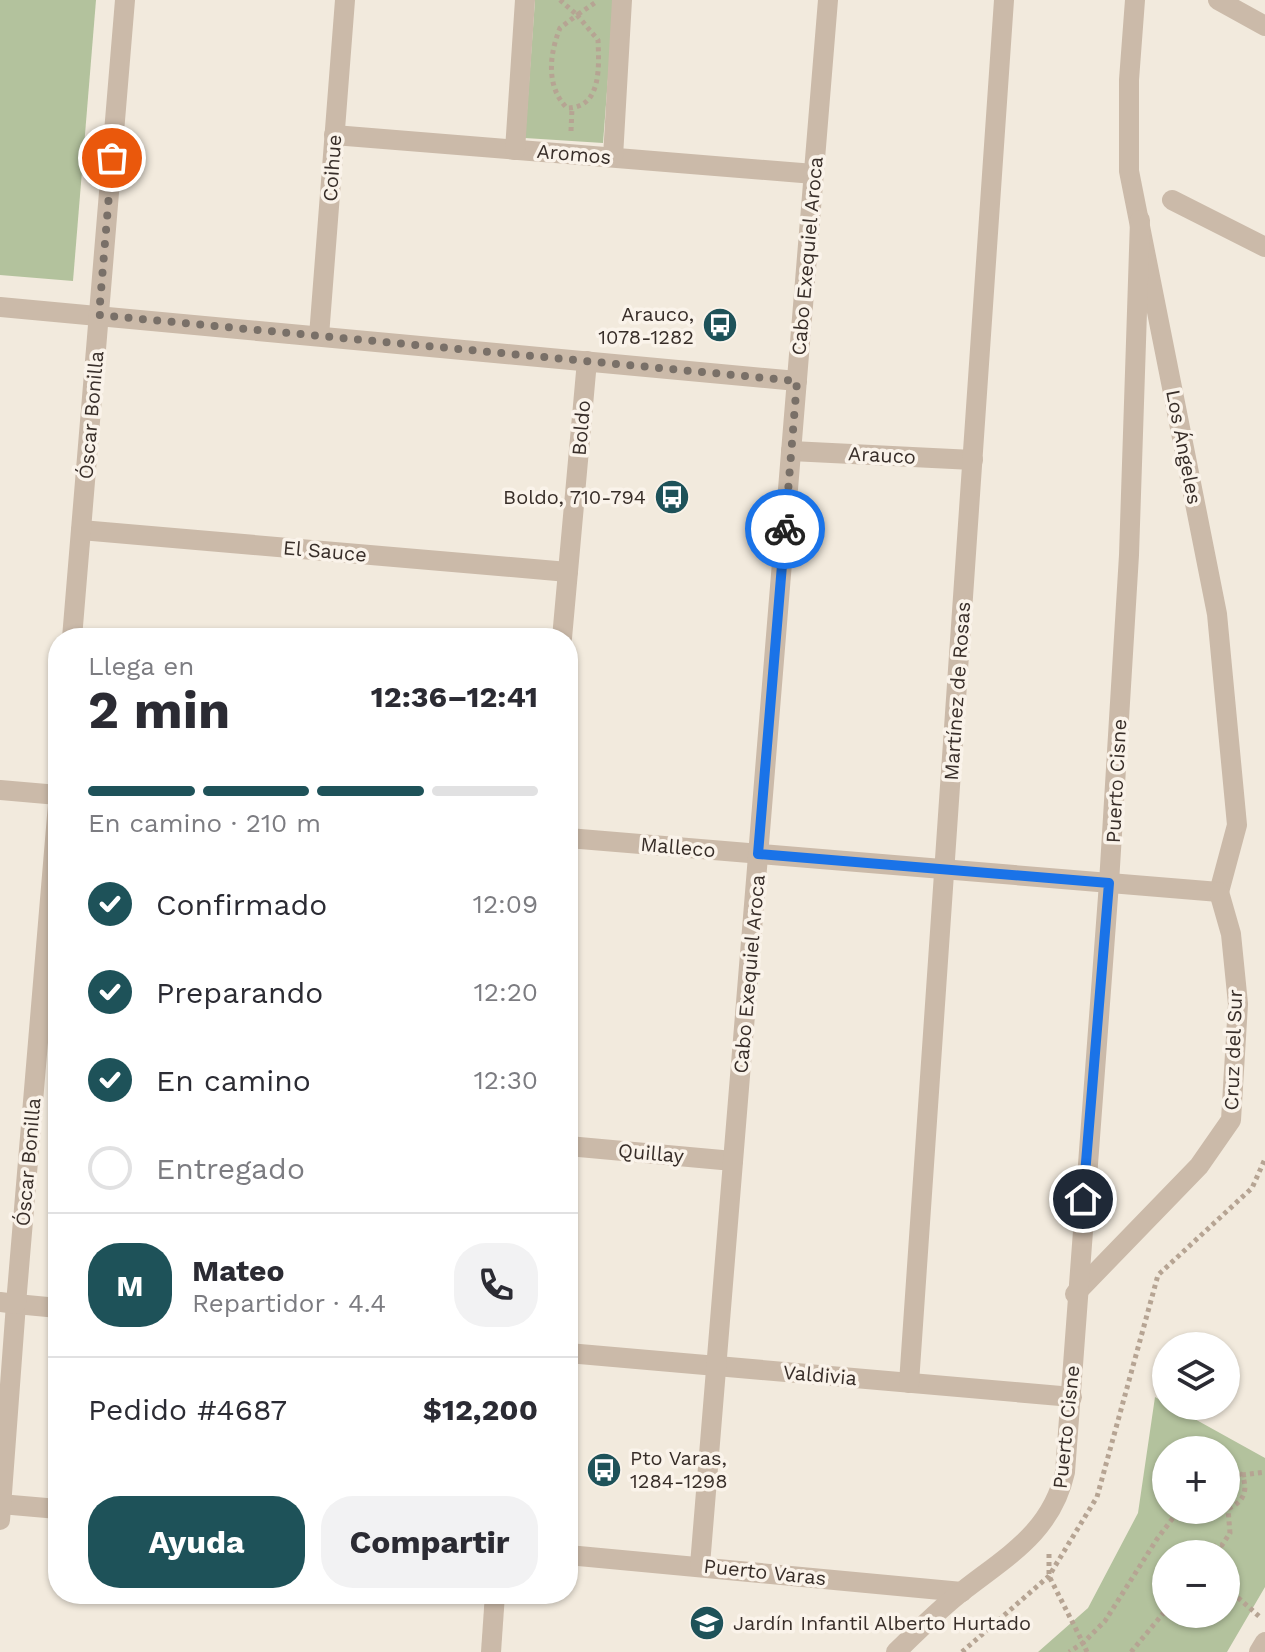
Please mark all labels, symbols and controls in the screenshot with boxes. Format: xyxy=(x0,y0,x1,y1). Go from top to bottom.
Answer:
pin xyxy=(78,124,146,192)
street label: Coihue xyxy=(318,134,346,202)
icon: bag xyxy=(90,136,134,180)
street label: Aromos xyxy=(536,139,612,169)
street label: Cabo Exequiel Aroca xyxy=(786,155,828,357)
place label: Arauco, 1078-1282 xyxy=(598,302,694,349)
bus stop icon: Arauco, 1078-1282 xyxy=(701,306,739,344)
street label: Óscar Bonilla xyxy=(73,350,109,480)
street label: Los Ángeles xyxy=(1161,388,1207,506)
street label: Boldo xyxy=(567,399,595,457)
street label: Arauco xyxy=(847,441,917,469)
bus stop icon: Boldo, 710-794 xyxy=(653,478,691,516)
place label: Boldo, 710-794 xyxy=(503,485,646,509)
courier xyxy=(745,489,825,569)
icon: bike xyxy=(763,507,807,551)
street label: El Sauce xyxy=(282,535,368,567)
street label: Martínez de Rosas xyxy=(939,601,975,781)
text: Llega en xyxy=(88,651,194,681)
text: 12:36–12:41 xyxy=(371,679,538,714)
text: 2 min xyxy=(88,680,230,741)
street label: Puerto Cisne xyxy=(1101,718,1131,844)
text: En camino · 210 m xyxy=(88,808,321,838)
street label: Malleco xyxy=(639,832,717,862)
street label: Cabo Exequiel Aroca xyxy=(728,873,770,1075)
icon: check xyxy=(88,882,132,926)
text: Confirmado xyxy=(156,887,327,922)
text: 12:09 xyxy=(473,889,538,919)
icon: check xyxy=(88,970,132,1014)
text: Preparando xyxy=(156,975,323,1010)
text: 12:20 xyxy=(474,977,538,1007)
street label: Cruz del Sur xyxy=(1219,989,1247,1111)
icon: check xyxy=(88,1058,132,1102)
text: En camino xyxy=(156,1063,311,1098)
text: 12:30 xyxy=(474,1065,538,1095)
street label: Óscar Bonilla xyxy=(10,1097,46,1227)
street label: Quillay xyxy=(617,1138,686,1168)
text: Entregado xyxy=(156,1151,305,1186)
pin xyxy=(1049,1165,1117,1233)
icon: home xyxy=(1061,1177,1105,1221)
button: phone xyxy=(454,1243,538,1327)
text: Mateo xyxy=(192,1253,284,1288)
text: M xyxy=(116,1268,144,1303)
text: Repartidor · 4.4 xyxy=(192,1288,386,1318)
map controls xyxy=(1152,1332,1240,1628)
button: layers xyxy=(1152,1332,1240,1420)
street label: Valdivia xyxy=(782,1360,858,1390)
street label: Puerto Cisne xyxy=(1048,1364,1084,1490)
text: Pedido #4687 xyxy=(88,1392,287,1427)
text: $12,200 xyxy=(423,1392,538,1427)
button: + xyxy=(1152,1436,1240,1524)
place label: Pto Varas, 1284-1298 xyxy=(630,1446,728,1493)
bus stop icon: Pto Varas, 1284-1298 xyxy=(585,1451,623,1489)
button: Ayuda xyxy=(88,1496,305,1588)
button: Compartir xyxy=(321,1496,538,1588)
button: − xyxy=(1152,1540,1240,1628)
street label: Puerto Varas xyxy=(703,1554,827,1590)
school or university icon: Jardín Infantil Alberto Hurtado xyxy=(688,1604,726,1642)
place label: Jardín Infantil Alberto Hurtado xyxy=(733,1611,1031,1635)

